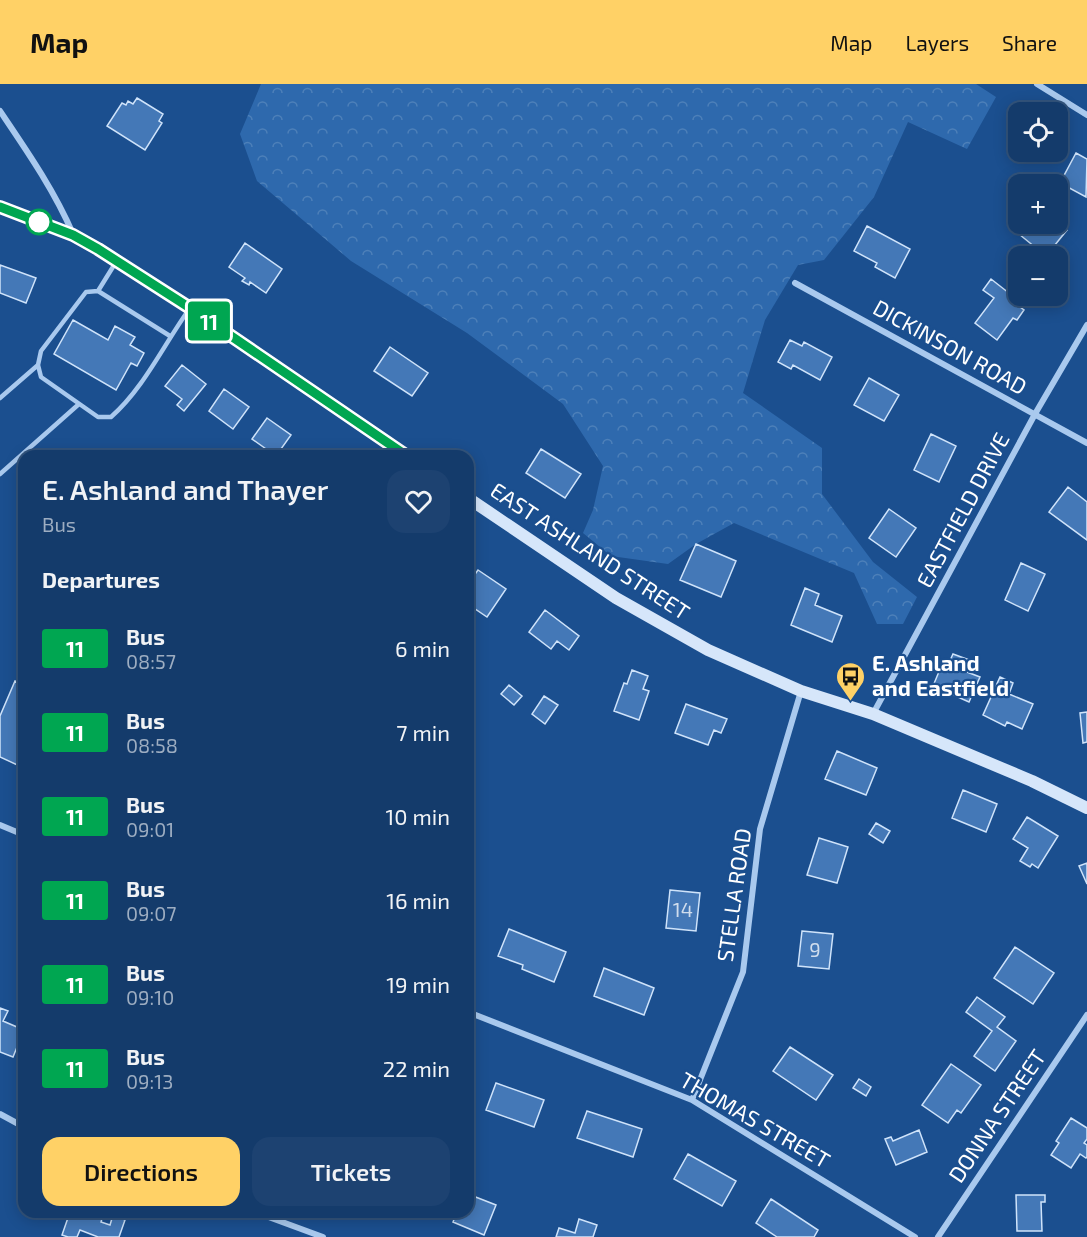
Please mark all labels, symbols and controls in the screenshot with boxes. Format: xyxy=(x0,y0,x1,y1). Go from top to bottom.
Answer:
text: Map xyxy=(30,25,88,59)
text: Map xyxy=(830,30,872,55)
text: Layers xyxy=(905,30,969,55)
text: Share xyxy=(1002,30,1057,55)
map controls xyxy=(1008,102,1068,306)
button: locate xyxy=(1008,102,1068,162)
button: + xyxy=(1008,174,1068,234)
unlabelled marker xyxy=(26,209,52,235)
button: − xyxy=(1008,246,1068,306)
street label: DICKINSON ROAD xyxy=(869,293,1032,399)
line badge: 11 xyxy=(182,302,236,340)
text: 11 xyxy=(200,309,218,334)
street label: EASTFIELD DRIVE xyxy=(910,428,1014,591)
button: heart xyxy=(387,470,450,533)
text: E. Ashland and Thayer xyxy=(42,472,328,506)
street label: EAST ASHLAND STREET xyxy=(486,476,695,624)
text: Bus xyxy=(42,512,76,536)
text: Departures xyxy=(42,566,160,592)
text: Bus xyxy=(126,623,165,649)
text: 6 min xyxy=(395,635,450,661)
text: 11 xyxy=(66,636,84,661)
text: 08:57 xyxy=(126,649,176,673)
place label: E. Ashland and Eastfield xyxy=(872,649,1009,700)
bus stop icon: E. Ashland and Eastfield xyxy=(835,660,867,702)
text: Bus xyxy=(126,707,165,733)
text: 7 min xyxy=(396,719,450,745)
text: 11 xyxy=(66,720,84,745)
text: 08:58 xyxy=(126,733,178,757)
text: Bus xyxy=(126,791,165,817)
text: 10 min xyxy=(386,803,450,829)
text: 11 xyxy=(66,804,84,829)
text: 09:01 xyxy=(126,817,174,841)
street label: STELLA ROAD xyxy=(711,826,755,963)
text: Bus xyxy=(126,875,165,901)
text: 16 min xyxy=(386,887,450,913)
text: 11 xyxy=(66,888,84,913)
house number: 14 xyxy=(673,897,693,921)
text: 09:07 xyxy=(126,901,177,925)
house number: 9 xyxy=(809,937,821,961)
text: Bus xyxy=(126,959,165,985)
text: 19 min xyxy=(386,971,450,997)
text: 11 xyxy=(66,972,84,997)
text: 09:10 xyxy=(126,985,174,1009)
text: Bus xyxy=(126,1043,165,1069)
street label: DONNA STREET xyxy=(942,1044,1050,1187)
text: 22 min xyxy=(383,1055,450,1081)
text: 11 xyxy=(66,1056,84,1081)
street label: THOMAS STREET xyxy=(676,1066,835,1173)
text: 09:13 xyxy=(126,1069,173,1093)
button: Directions xyxy=(42,1137,240,1206)
button: Tickets xyxy=(252,1137,450,1206)

